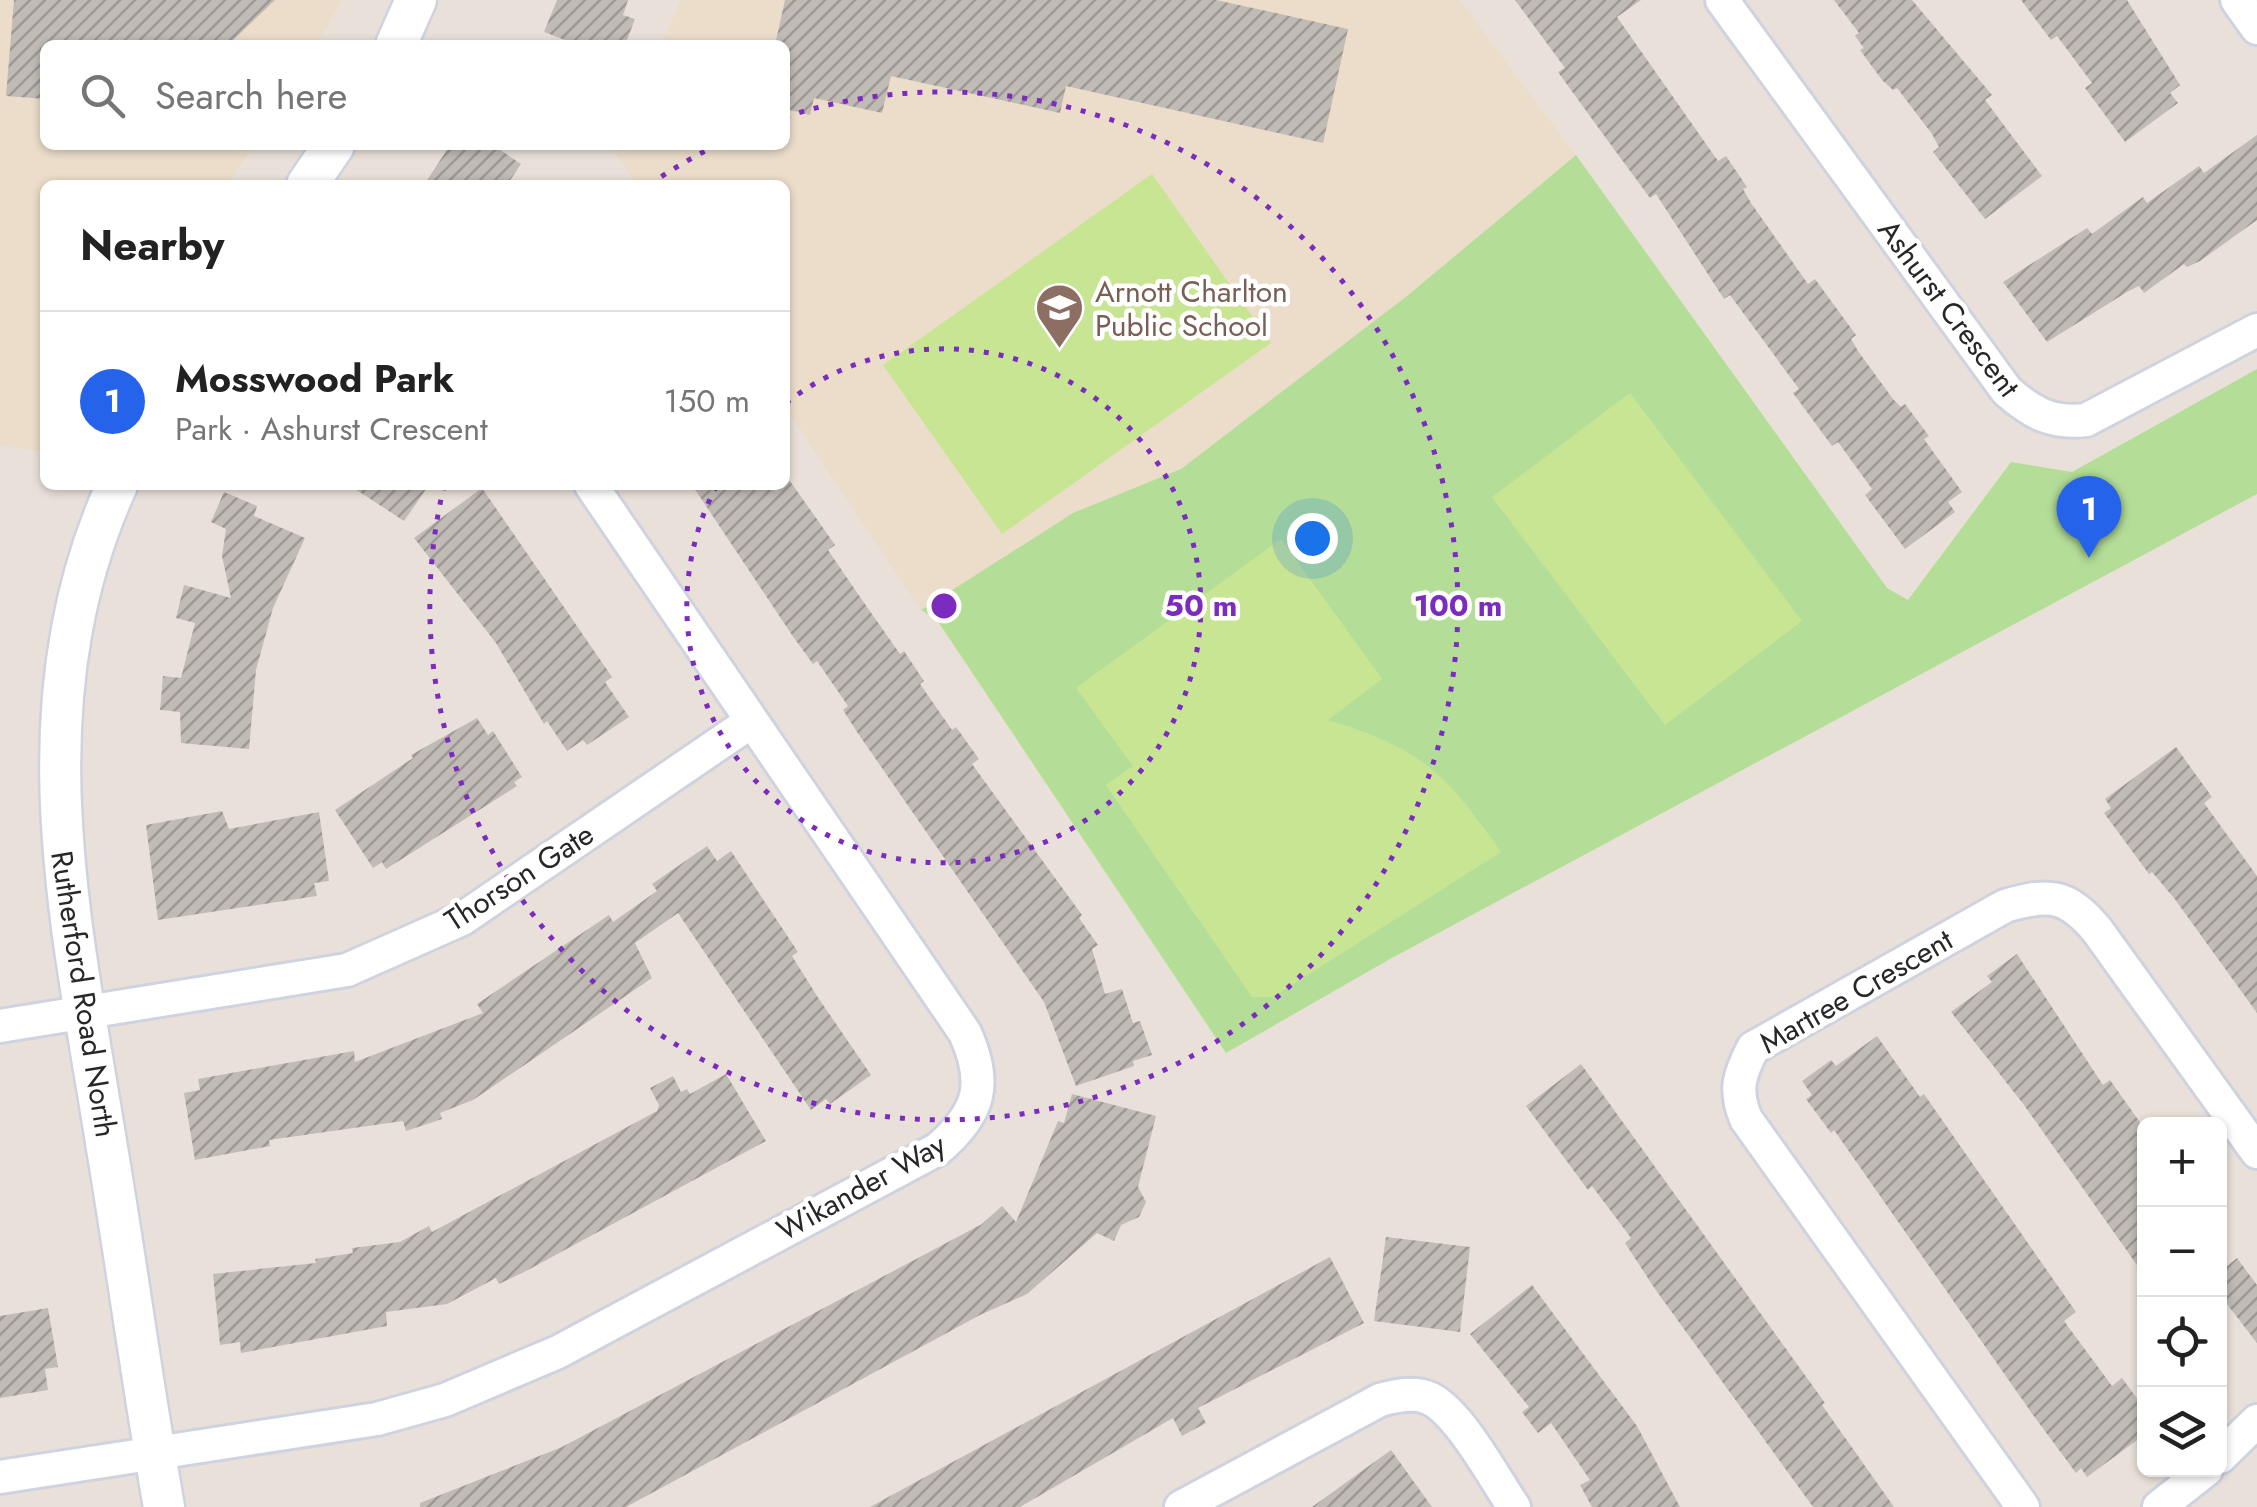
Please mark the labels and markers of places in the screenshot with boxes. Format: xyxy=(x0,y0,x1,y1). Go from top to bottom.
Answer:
place label: Arnott Charlton Public School xyxy=(1095,270,1288,347)
school or university icon: Arnott Charlton Public School xyxy=(1034,282,1086,350)
pin: 1 xyxy=(2056,476,2122,558)
centre of rings xyxy=(926,588,962,624)

